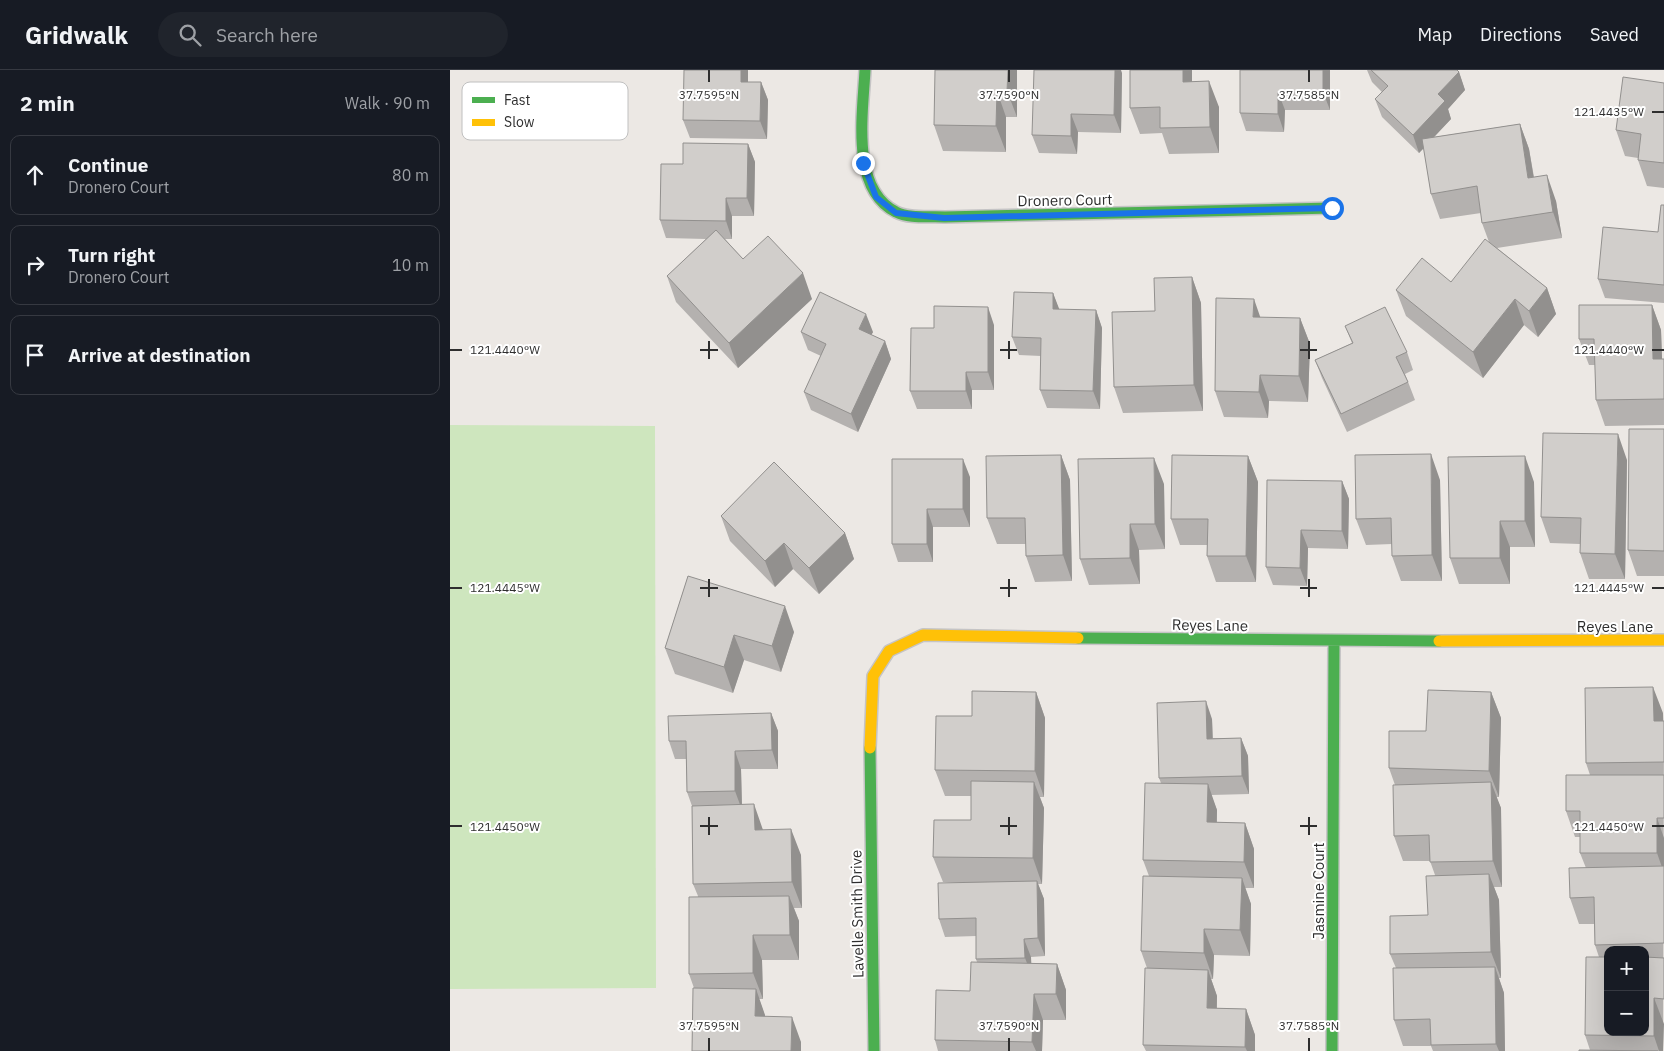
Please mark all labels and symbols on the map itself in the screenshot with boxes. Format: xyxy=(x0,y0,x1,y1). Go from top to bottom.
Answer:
legend xyxy=(462,82,628,140)
text: 37.7595°N xyxy=(679,87,739,102)
text: 37.7590°N xyxy=(979,87,1039,102)
text: 37.7585°N xyxy=(1279,87,1339,102)
text: Fast xyxy=(504,91,530,109)
text: 121.4435°W xyxy=(1574,104,1644,119)
text: Slow xyxy=(504,113,535,131)
route end xyxy=(852,152,875,175)
street label: Dronero Court xyxy=(1017,190,1113,210)
route start xyxy=(1321,197,1344,220)
text: 121.4440°W xyxy=(470,342,540,357)
text: 121.4440°W xyxy=(1574,342,1644,357)
text: 121.4445°W xyxy=(470,580,540,595)
text: 121.4445°W xyxy=(1574,580,1644,595)
street label: Reyes Lane xyxy=(1172,615,1248,635)
street label: Reyes Lane xyxy=(1577,617,1653,636)
text: 121.4450°W xyxy=(470,819,540,834)
text: 121.4450°W xyxy=(1574,819,1644,834)
street label: Jasmine Court xyxy=(1309,842,1328,940)
street label: Lavelle Smith Drive xyxy=(846,850,868,978)
text: 37.7595°N xyxy=(679,1018,739,1033)
text: 37.7590°N xyxy=(979,1018,1039,1033)
text: 37.7585°N xyxy=(1279,1018,1339,1033)

